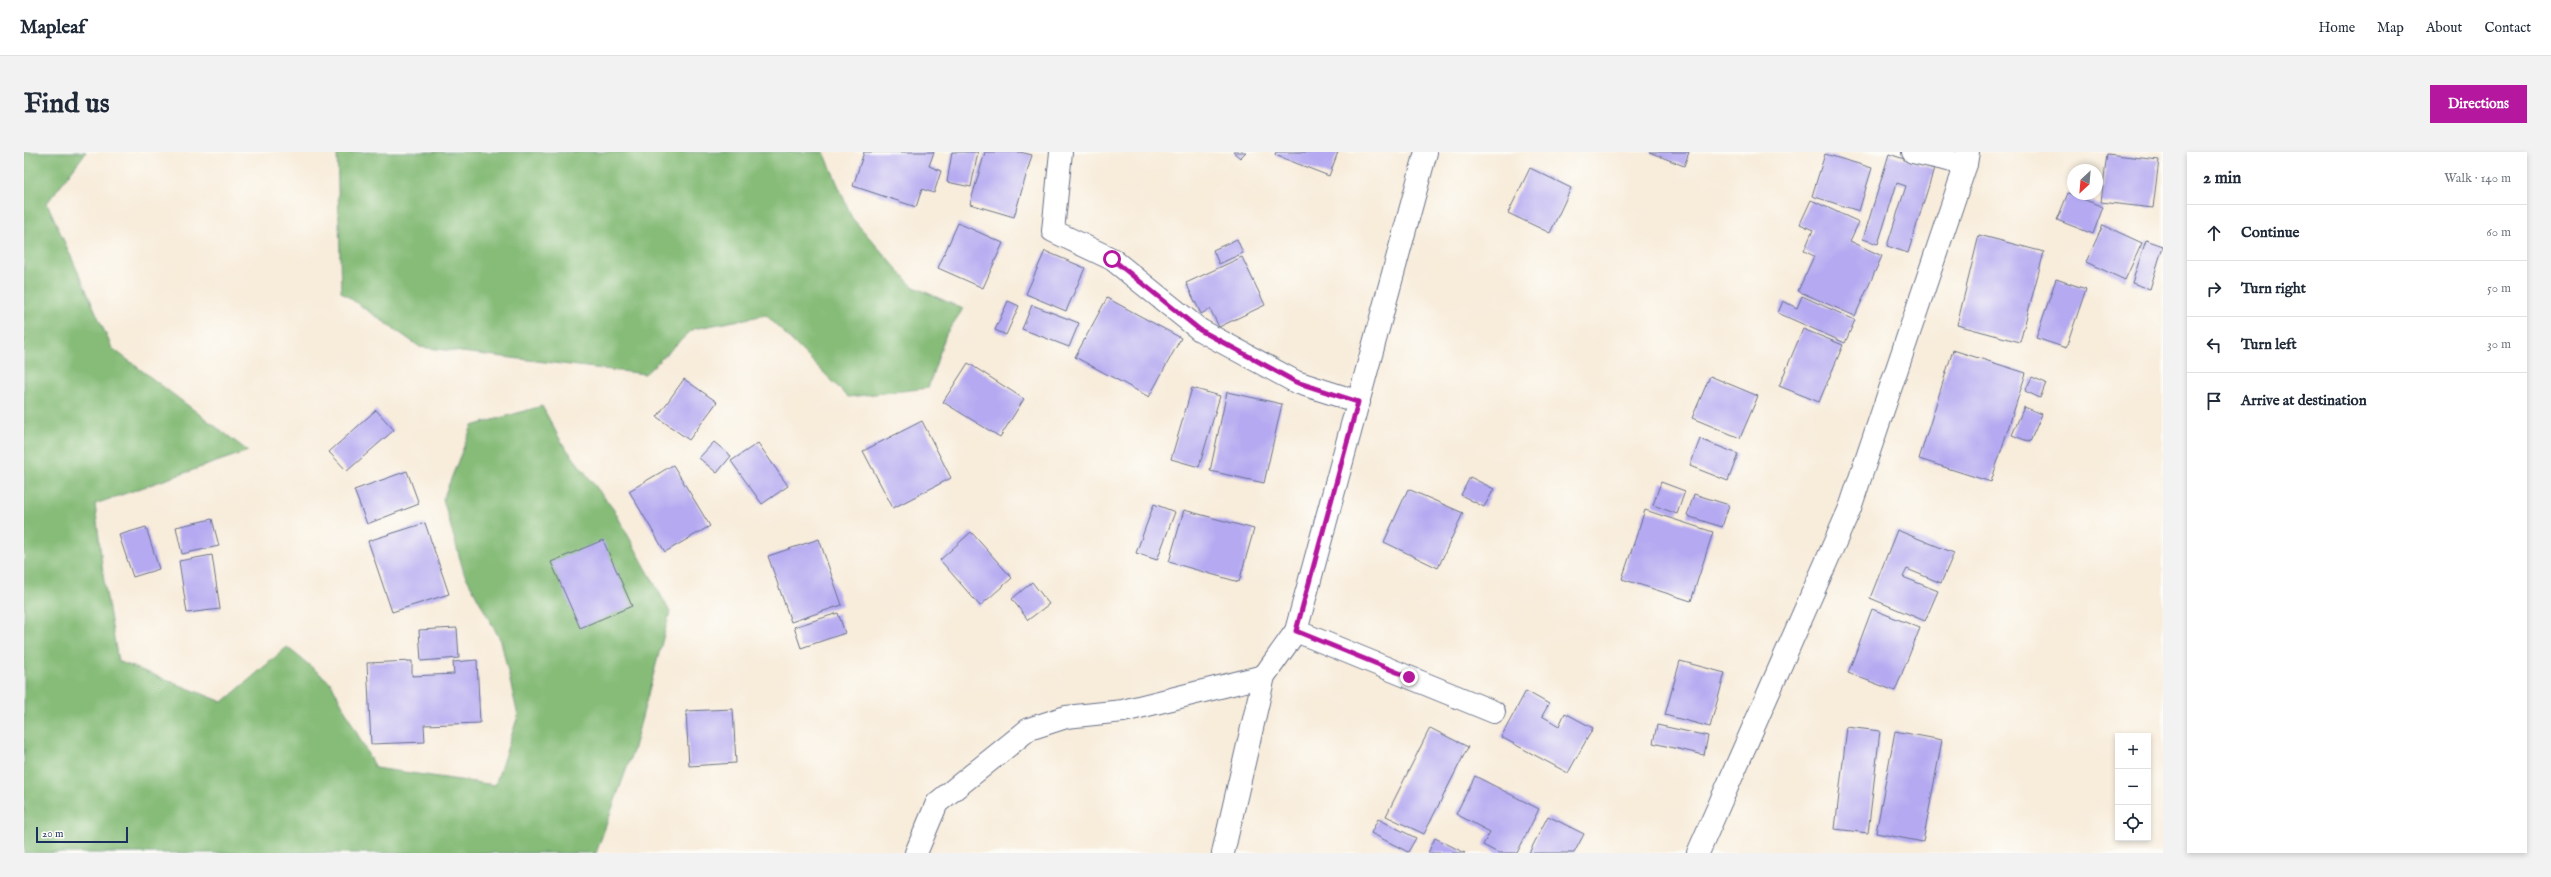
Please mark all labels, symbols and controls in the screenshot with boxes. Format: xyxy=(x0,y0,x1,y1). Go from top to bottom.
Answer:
text: Mapleaf xyxy=(20,16,85,40)
text: Home xyxy=(2319,19,2355,37)
text: Map xyxy=(2377,19,2404,37)
text: About xyxy=(2426,19,2462,37)
text: Contact xyxy=(2484,19,2531,37)
button: Directions xyxy=(2430,85,2527,123)
text: Find us xyxy=(24,87,110,122)
north arrow xyxy=(2067,164,2103,200)
text: 2 min xyxy=(2203,168,2241,189)
text: Walk · 140 m xyxy=(2444,170,2511,187)
icon: ahead xyxy=(2203,222,2225,244)
text: Continue xyxy=(2241,223,2299,242)
text: 60 m xyxy=(2486,224,2511,241)
route start xyxy=(1103,250,1121,268)
icon: right xyxy=(2203,278,2225,300)
text: Turn right xyxy=(2241,279,2306,298)
text: 50 m xyxy=(2487,280,2511,297)
icon: left xyxy=(2203,334,2225,356)
text: Turn left xyxy=(2241,335,2297,354)
text: 30 m xyxy=(2487,336,2511,353)
icon: arrive xyxy=(2203,390,2225,412)
text: Arrive at destination xyxy=(2241,391,2367,410)
route end xyxy=(1400,668,1418,686)
map controls xyxy=(2115,733,2151,841)
button: + xyxy=(2115,733,2151,769)
button: − xyxy=(2115,769,2151,805)
button: locate xyxy=(2115,805,2151,841)
scale bar xyxy=(36,825,128,844)
text: 20 m xyxy=(42,827,63,841)

